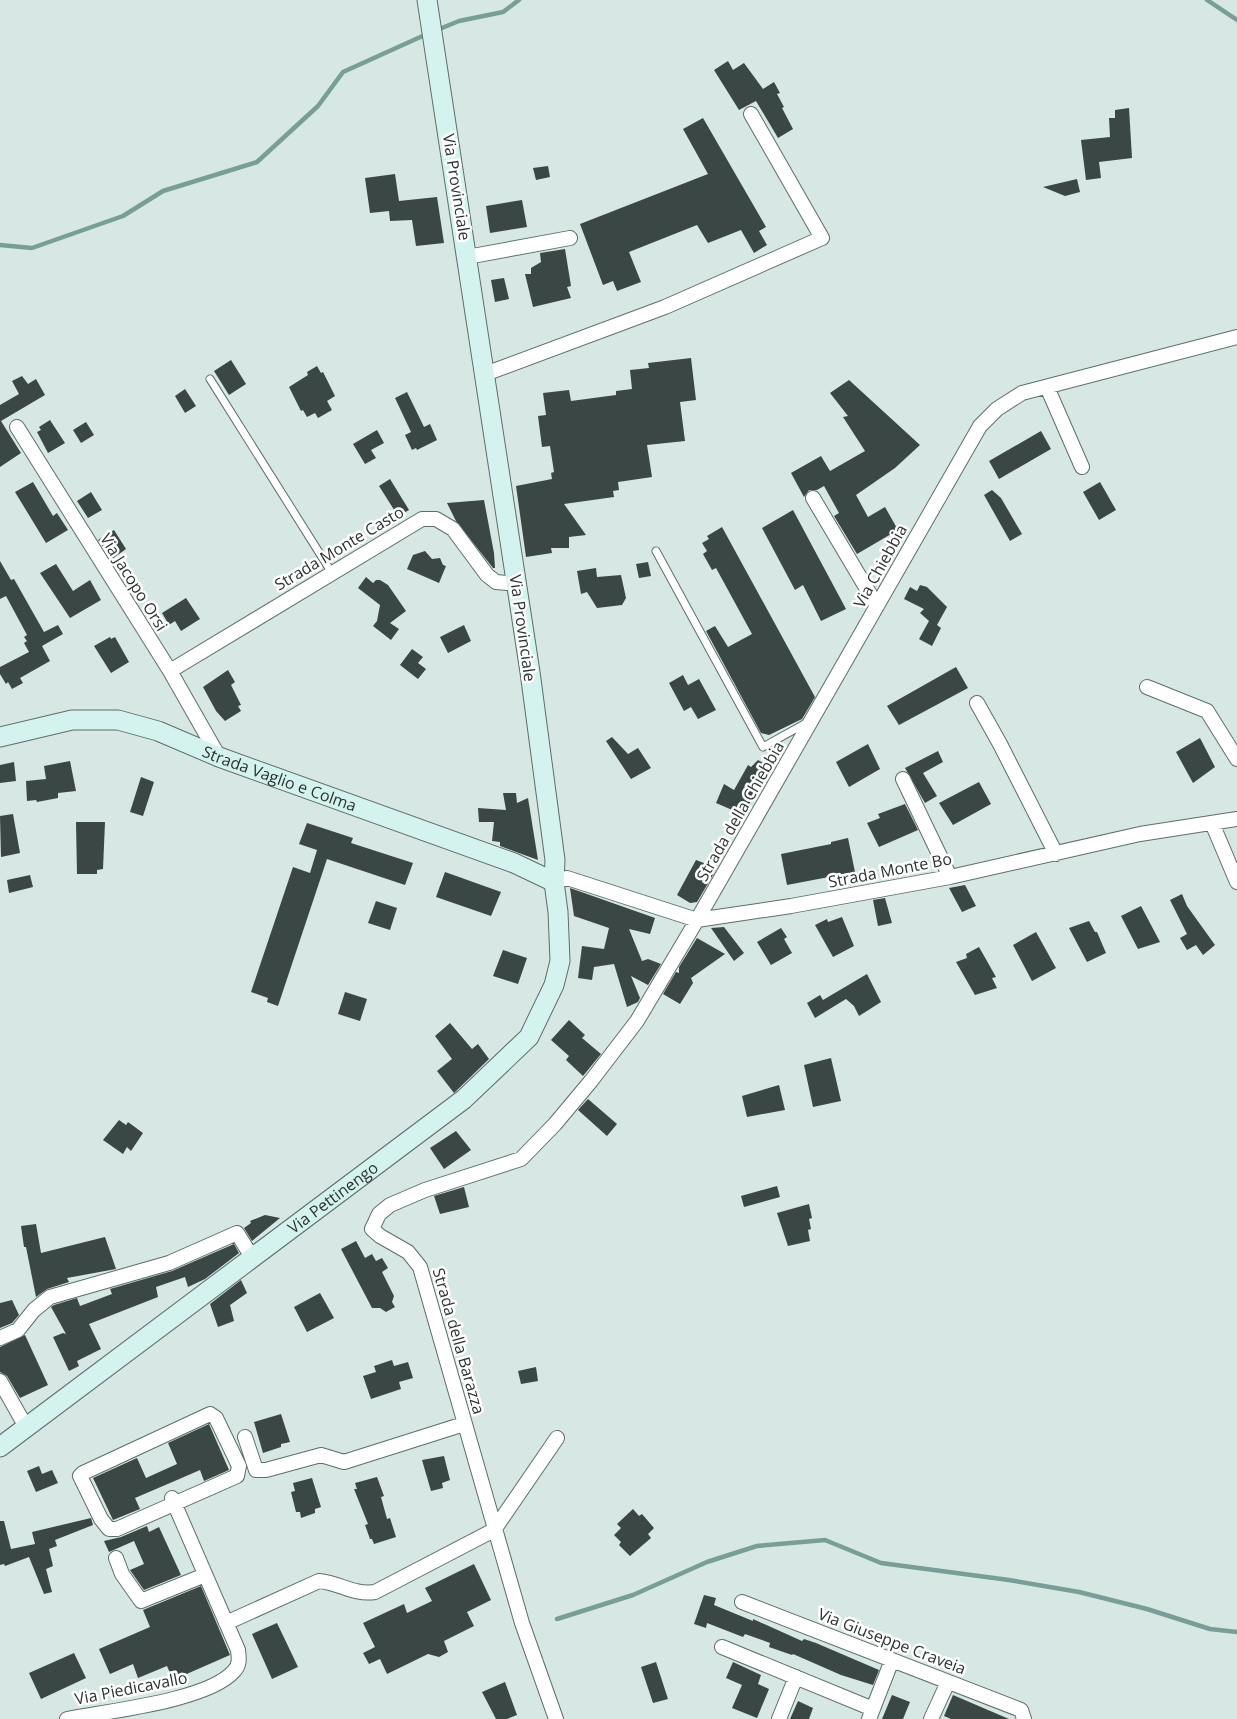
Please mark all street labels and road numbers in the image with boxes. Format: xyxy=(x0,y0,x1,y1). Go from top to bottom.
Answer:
street label: Via Provinciale xyxy=(438,132,476,242)
street label: Strada Monte Casto xyxy=(270,501,408,595)
street label: Via Chiebbia xyxy=(848,520,912,612)
street label: Via Jacopo Orsi xyxy=(95,529,173,635)
street label: Via Provinciale xyxy=(505,573,541,683)
street label: Strada della Chiebbia xyxy=(691,737,789,885)
street label: Strada Vaglio e Colma xyxy=(199,740,360,817)
street label: Strada Monte Bo xyxy=(826,847,954,893)
street label: Via Pettinengo xyxy=(283,1156,382,1238)
street label: Strada della Barazza xyxy=(428,1265,490,1417)
street label: Via Giuseppe Craveia xyxy=(815,1603,969,1679)
street label: Via Piedicavallo xyxy=(73,1666,189,1710)

